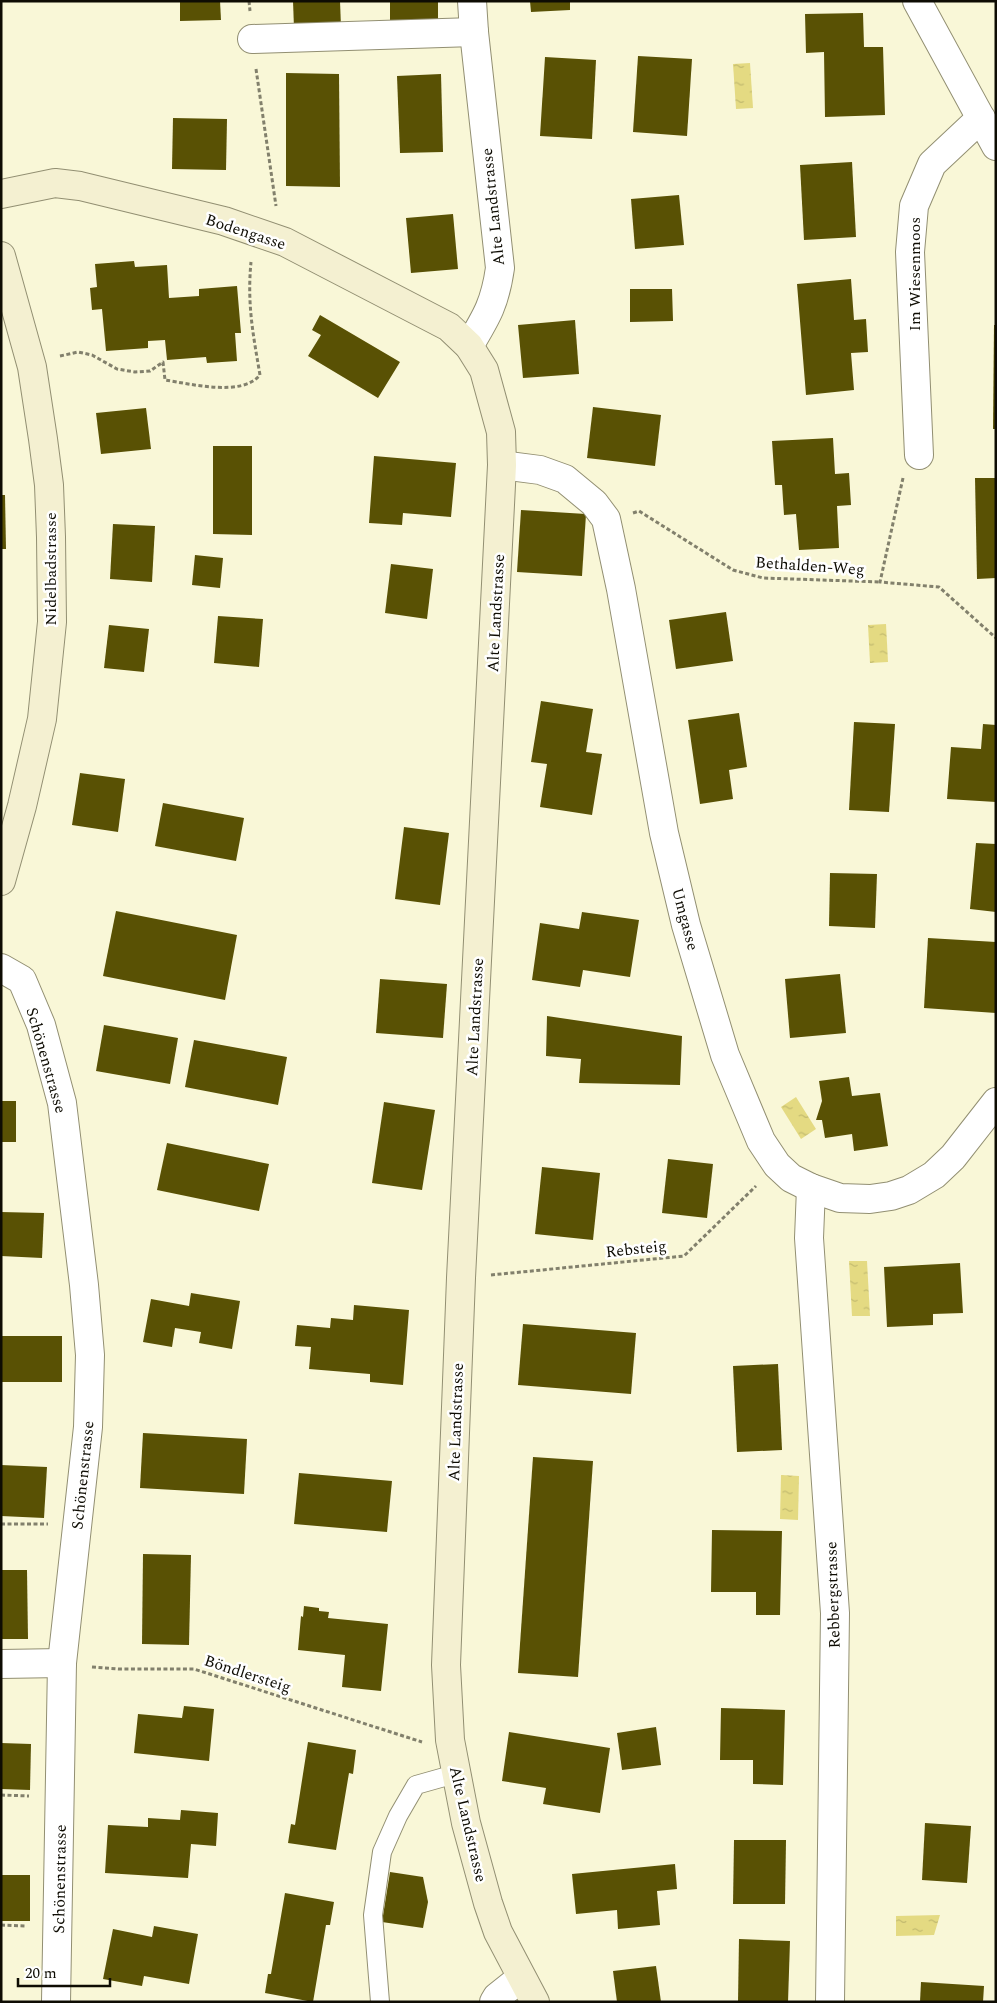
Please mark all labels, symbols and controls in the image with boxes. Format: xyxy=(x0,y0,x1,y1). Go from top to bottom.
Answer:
street label: Alte Landstrasse xyxy=(475,147,511,267)
street label: Bodengasse xyxy=(202,208,289,256)
street label: Im Wiesenmoos xyxy=(903,217,927,331)
street label: Nidelbadstrasse xyxy=(39,512,63,626)
street label: Bethalden-Weg xyxy=(755,550,865,582)
street label: Alte Landstrasse xyxy=(481,553,511,673)
street label: Umgasse xyxy=(665,885,705,953)
street label: Alte Landstrasse xyxy=(460,957,490,1077)
street label: Schönenstrasse xyxy=(19,1005,73,1116)
street label: Rebsteig xyxy=(604,1234,668,1264)
street label: Alte Landstrasse xyxy=(442,1362,470,1482)
street label: Schönenstrasse xyxy=(65,1420,101,1531)
street label: Rebbergstrasse xyxy=(819,1541,847,1649)
street label: Böndlersteig xyxy=(201,1649,294,1699)
street label: Alte Landstrasse xyxy=(443,1764,493,1885)
street label: Schönenstrasse xyxy=(47,1824,73,1934)
scale bar xyxy=(18,1956,110,1988)
text: 20 m xyxy=(25,1962,57,1985)

